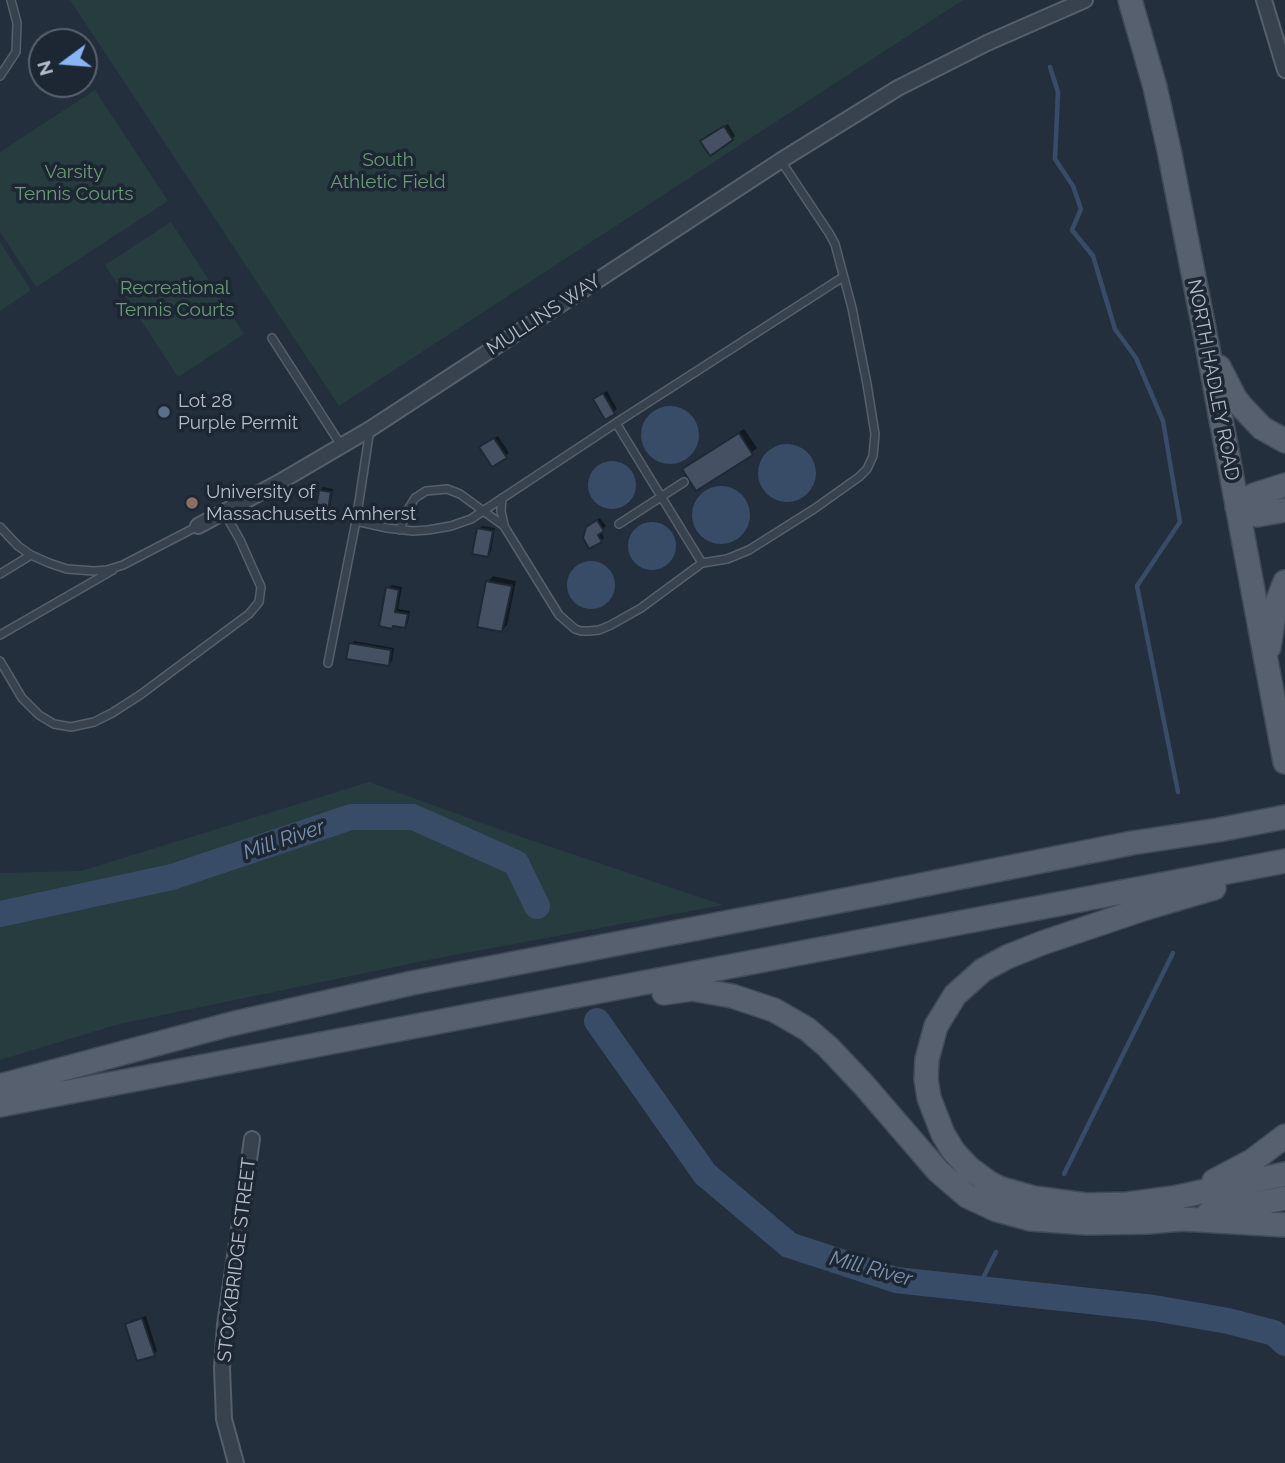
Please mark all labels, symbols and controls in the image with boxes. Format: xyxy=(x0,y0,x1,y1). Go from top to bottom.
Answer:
north arrow xyxy=(28,28,98,98)
text: N xyxy=(32,58,57,78)
park label: South Athletic Field xyxy=(330,149,446,193)
park label: Varsity Tennis Courts xyxy=(15,161,133,205)
street label: MULLINS WAY xyxy=(483,270,605,360)
park label: Recreational Tennis Courts xyxy=(116,277,234,321)
street label: NORTH HADLEY ROAD xyxy=(1182,277,1244,483)
place label: Lot 28 Purple Permit xyxy=(178,390,298,434)
marker: Lot 28 Purple Permit xyxy=(156,404,172,420)
place label: University of Massachusetts Amherst xyxy=(206,481,416,525)
marker: University of Massachusetts Amherst xyxy=(184,495,200,511)
water label: Mill River xyxy=(240,814,328,866)
street label: STOCKBRIDGE STREET xyxy=(213,1156,261,1364)
water label: Mill River xyxy=(827,1246,915,1292)

